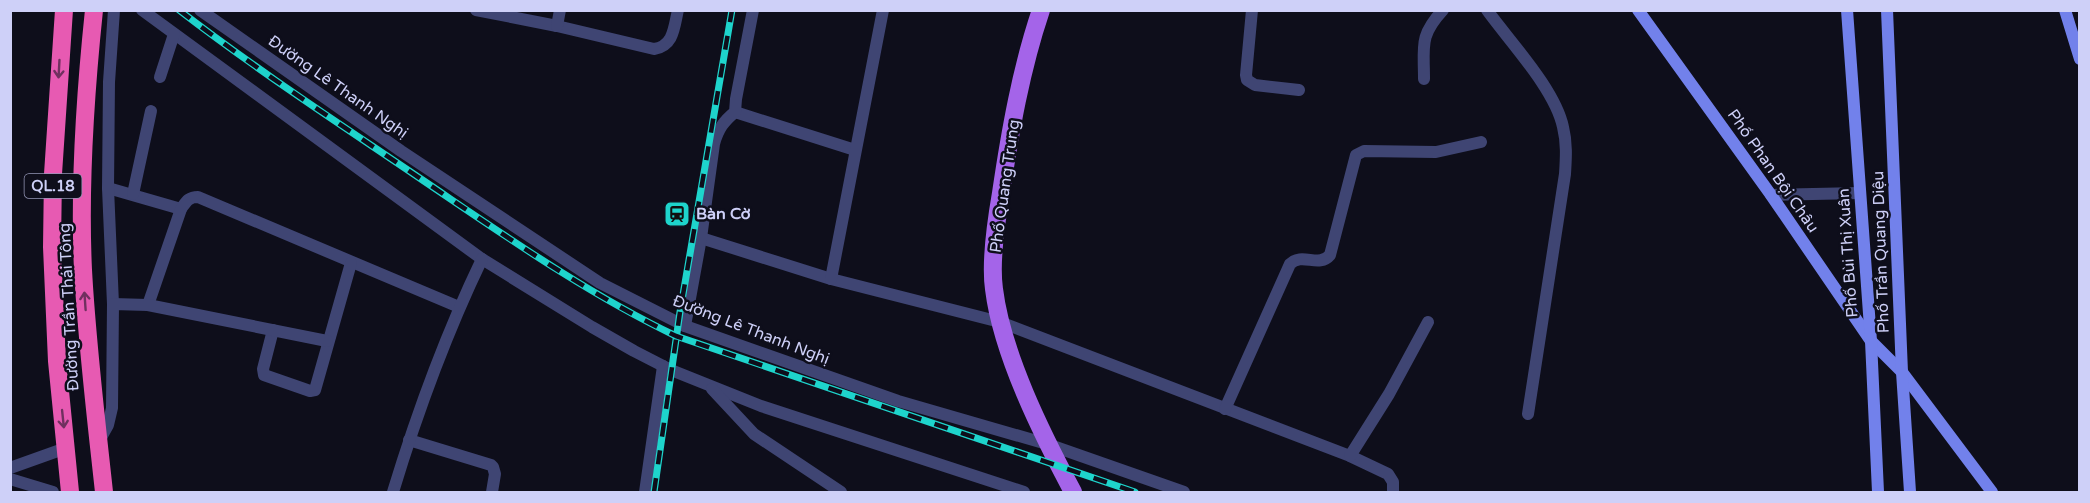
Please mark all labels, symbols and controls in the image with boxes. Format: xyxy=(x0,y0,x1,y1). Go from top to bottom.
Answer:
street label: Đường Lê Thanh Nghị xyxy=(264,31,412,143)
one-way arrow xyxy=(54,58,65,78)
street label: Phố Phan Bội Châu xyxy=(1723,105,1823,237)
street label: Phố Quang Trung xyxy=(986,118,1024,254)
street label: Phố Trần Quang Diệu xyxy=(1868,171,1894,333)
road number: QL.18 xyxy=(25,174,82,198)
street label: Phố Bùi Thị Xuân xyxy=(1834,188,1862,318)
station icon: Bàn Cờ xyxy=(662,199,692,229)
place label: Bàn Cờ xyxy=(696,204,751,224)
street label: Đường Trần Thái Tông xyxy=(55,222,83,392)
one-way arrow xyxy=(80,291,91,311)
street label: Đường Lê Thanh Nghị xyxy=(670,291,832,369)
one-way arrow xyxy=(58,409,69,429)

